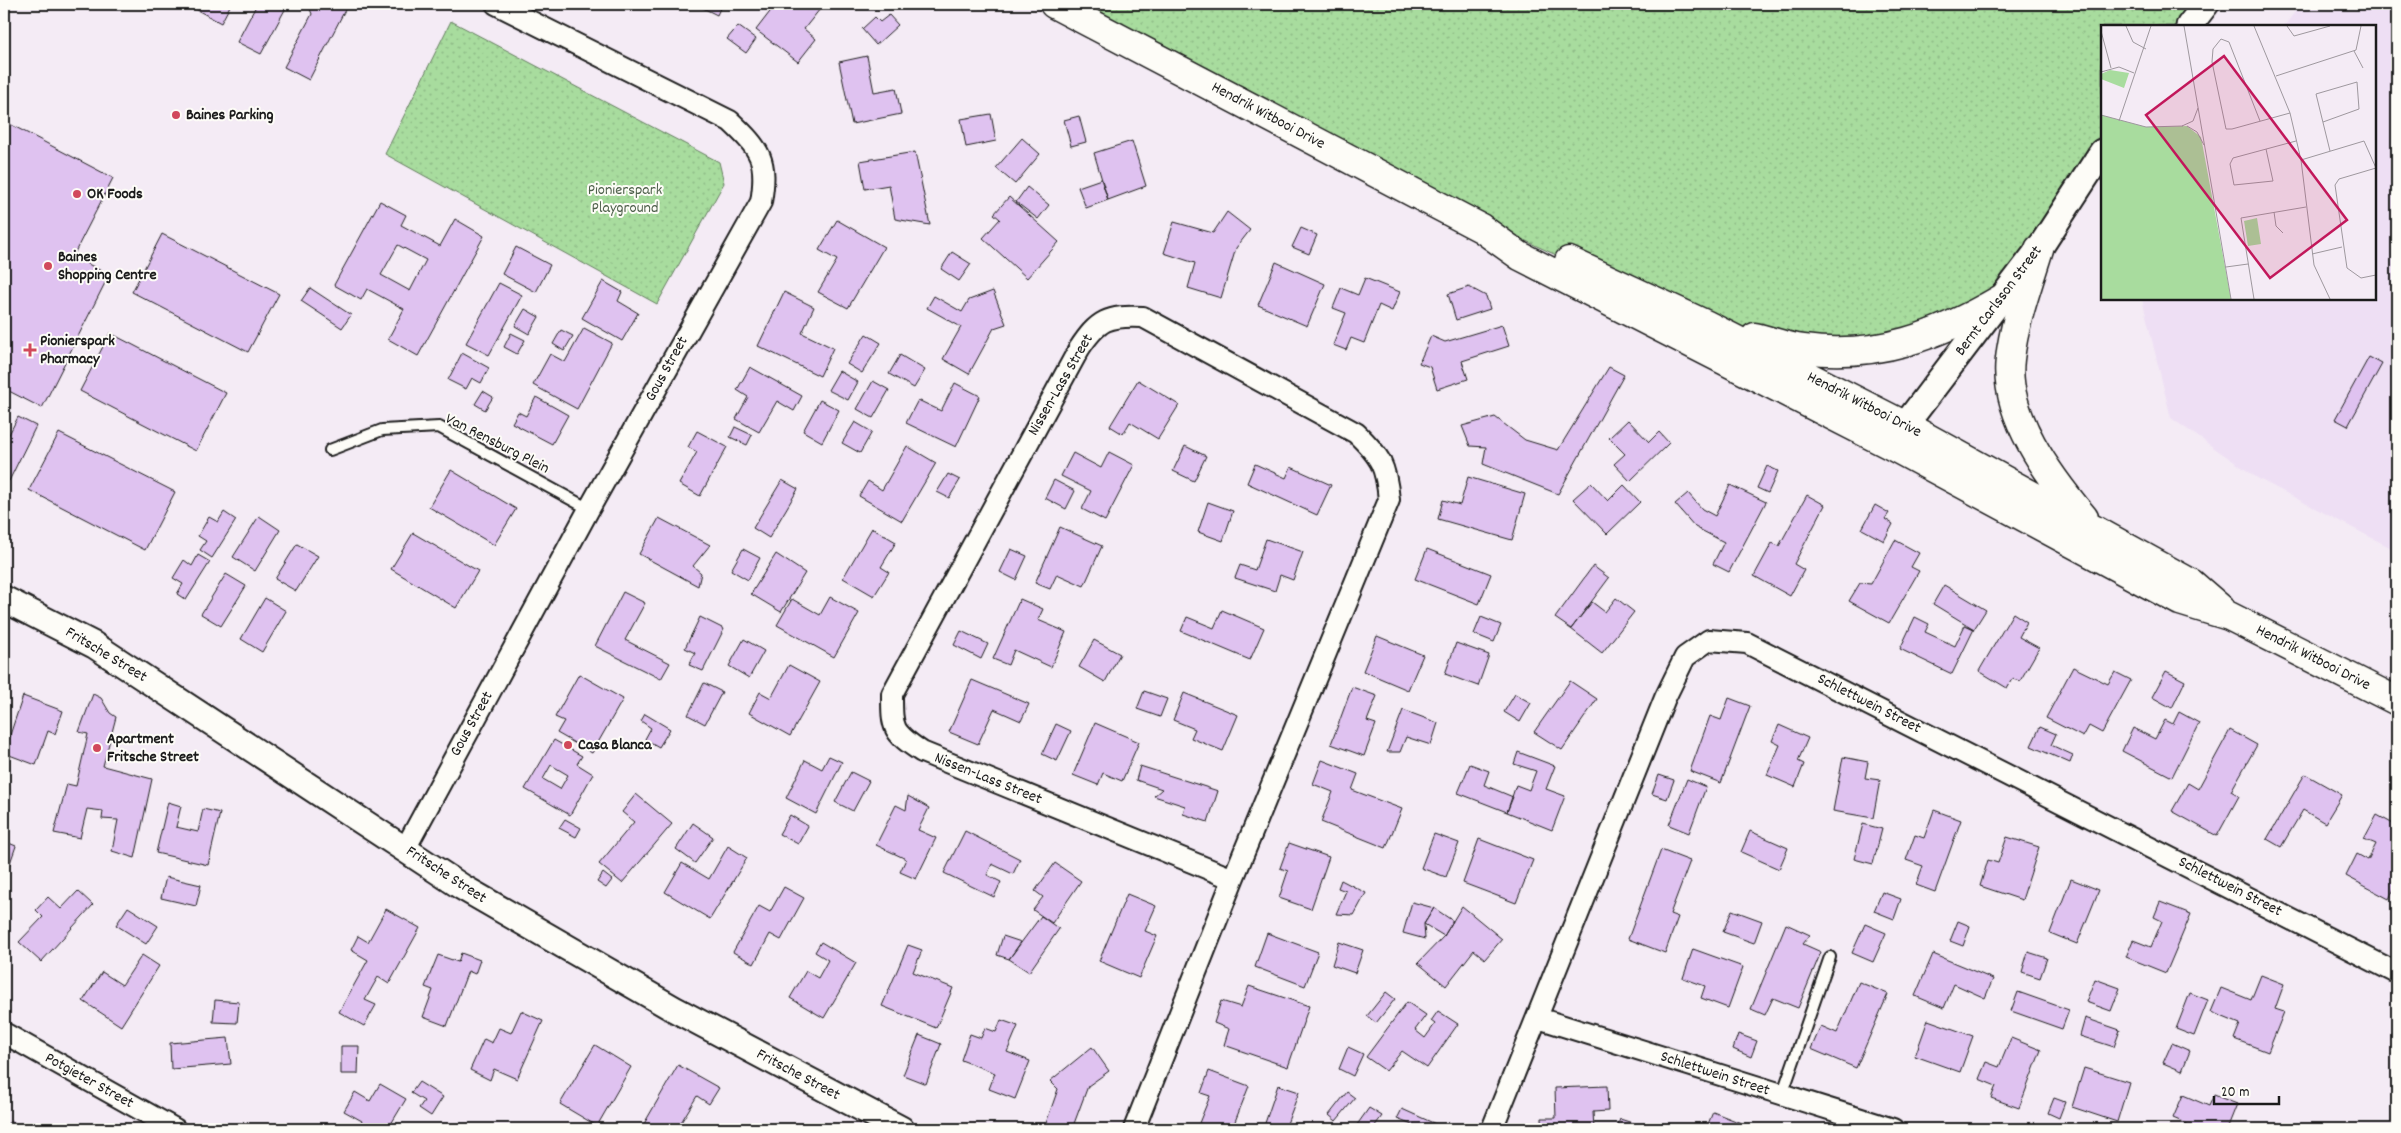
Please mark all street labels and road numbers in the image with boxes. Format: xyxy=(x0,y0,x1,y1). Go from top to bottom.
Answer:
street label: Hendrik Witbooi Drive xyxy=(1207,76,1329,156)
street label: Bernt Carlsson Street xyxy=(1950,241,2048,361)
street label: Nissen-Lass Street xyxy=(1022,330,1100,440)
street label: Gous Street xyxy=(640,332,694,406)
street label: Hendrik Witbooi Drive xyxy=(1803,366,1925,444)
street label: Van Rensburg Plein xyxy=(441,408,553,480)
street label: Hendrik Witbooi Drive xyxy=(2252,619,2374,697)
street label: Fritsche Street xyxy=(61,621,151,689)
street label: Schlettwein Street xyxy=(1813,668,1925,740)
street label: Gous Street xyxy=(445,687,499,761)
street label: Nissen-Lass Street xyxy=(931,747,1045,811)
street label: Fritsche Street xyxy=(401,840,491,910)
street label: Schlettwein Street xyxy=(2174,851,2286,923)
street label: Fritsche Street xyxy=(752,1043,844,1107)
street label: Schlettwein Street xyxy=(1657,1045,1773,1103)
street label: Potgieter Street xyxy=(40,1047,138,1115)

